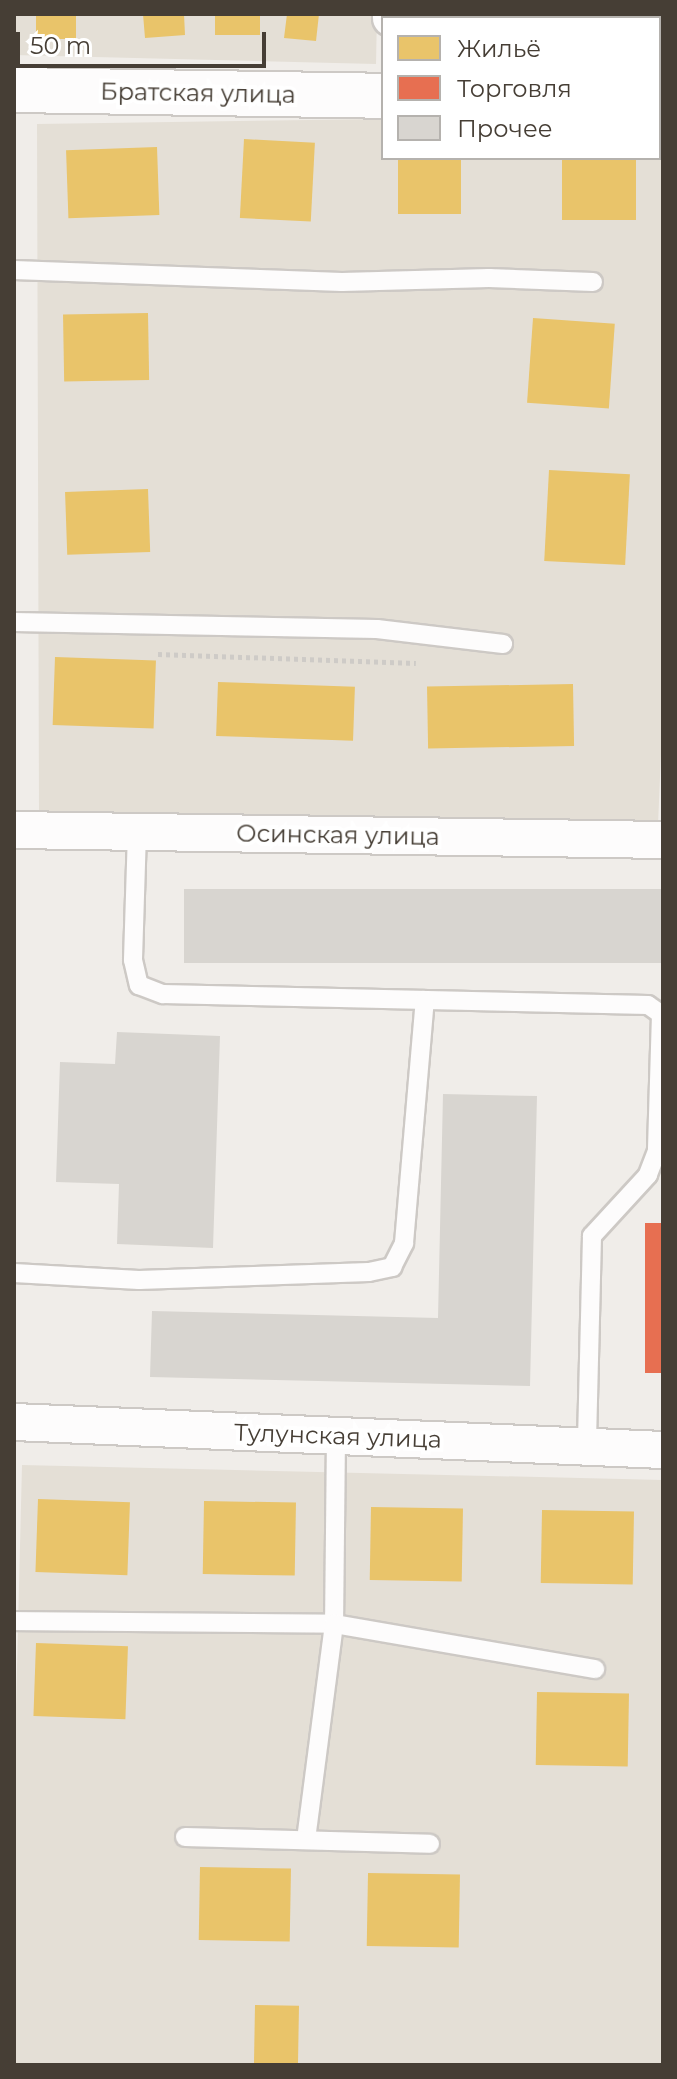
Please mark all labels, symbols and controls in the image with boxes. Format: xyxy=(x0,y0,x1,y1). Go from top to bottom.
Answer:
scale bar xyxy=(20,16,270,66)
legend xyxy=(381,16,661,160)
text: 50 m xyxy=(30,31,91,60)
text: Жильё xyxy=(457,34,541,63)
text: Торговля xyxy=(457,74,572,103)
street label: Братская улица xyxy=(100,77,296,109)
text: Прочее xyxy=(457,114,553,143)
street label: Осинская улица xyxy=(236,819,440,851)
street label: Тулунская улица xyxy=(234,1418,442,1454)

